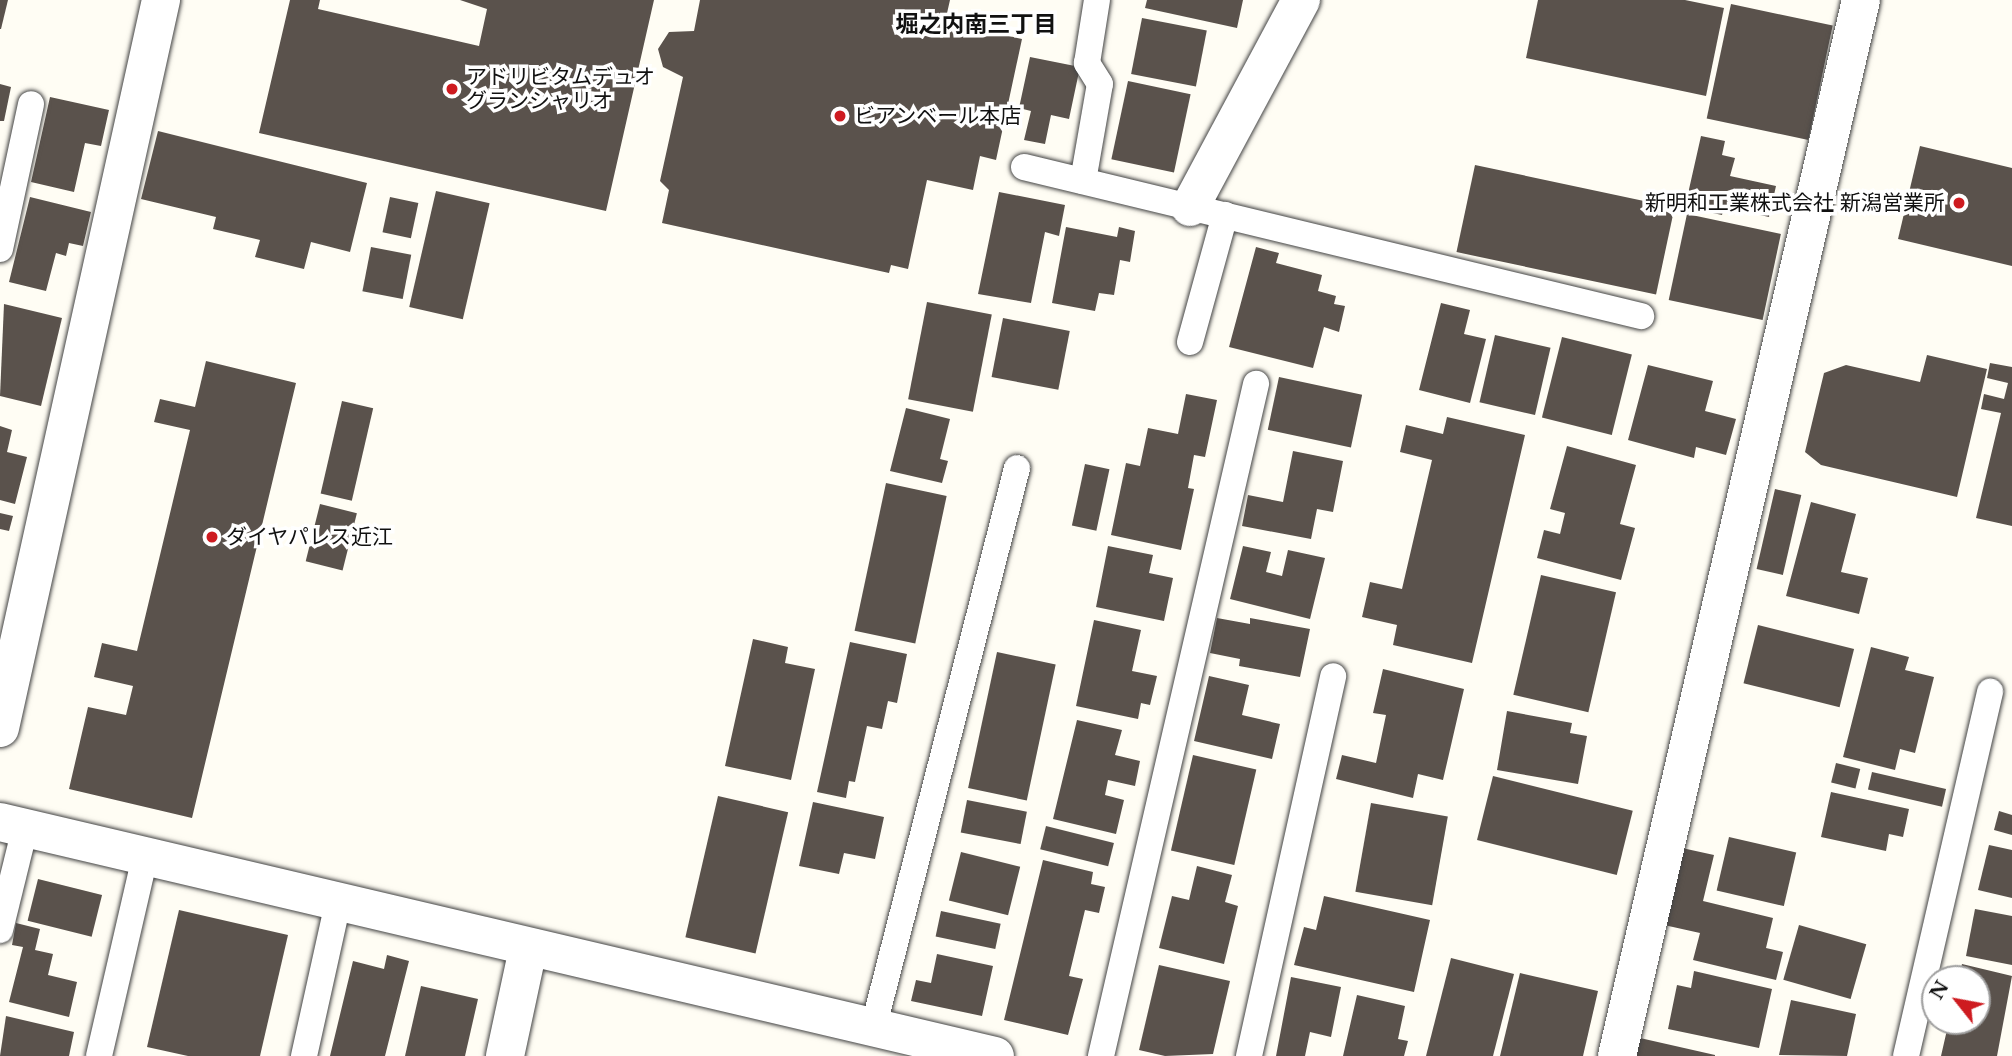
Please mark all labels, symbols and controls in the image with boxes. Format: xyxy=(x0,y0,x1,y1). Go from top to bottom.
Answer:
district label: 堀之内南三丁目 xyxy=(896,10,1056,38)
place label: アドリビタムデュオ グランシャリオ xyxy=(466,64,655,114)
marker: アドリビタムデュオ グランシャリオ xyxy=(444,81,460,97)
place label: ビアンベール本店 xyxy=(854,103,1022,129)
marker: ビアンベール本店 xyxy=(832,108,848,124)
place label: 新明和工業株式会社 新潟営業所 xyxy=(1645,190,1945,216)
marker: 新明和工業株式会社 新潟営業所 xyxy=(1951,195,1967,211)
place label: ダイヤパレス近江 xyxy=(226,524,394,550)
marker: ダイヤパレス近江 xyxy=(204,529,220,545)
north arrow xyxy=(1921,965,1991,1035)
text: N xyxy=(1925,976,1954,1004)

